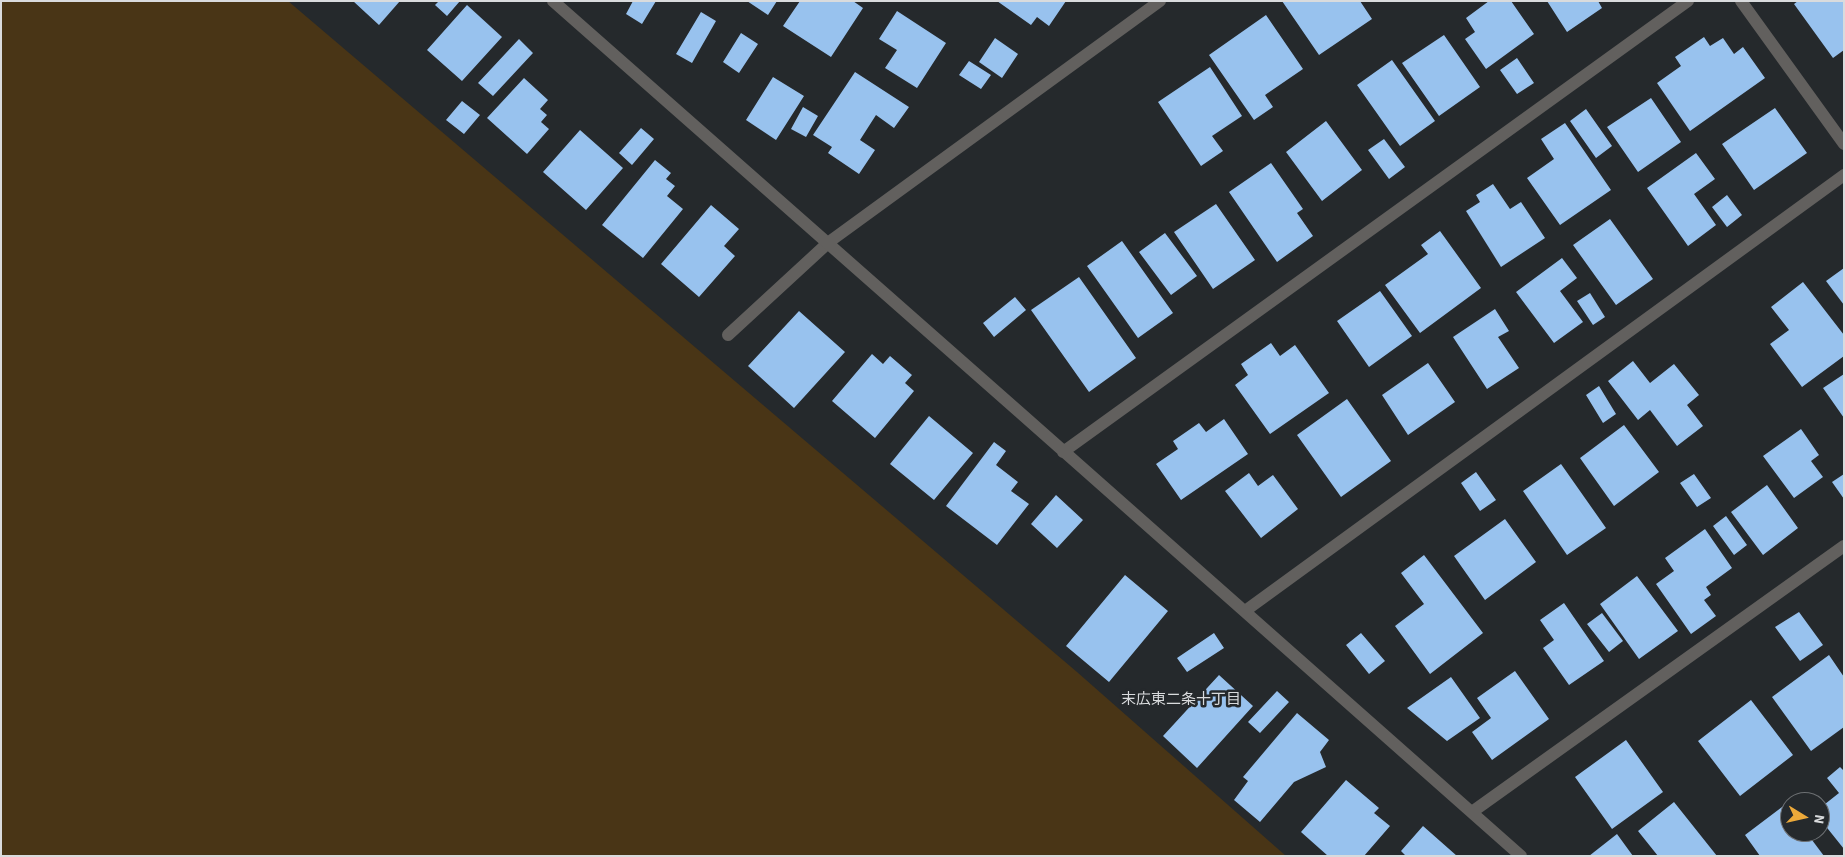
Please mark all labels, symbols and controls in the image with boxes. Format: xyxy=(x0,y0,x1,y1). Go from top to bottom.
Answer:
district label: 末広東二条十丁目 xyxy=(1121,692,1241,710)
north arrow xyxy=(1780,792,1830,842)
text: N xyxy=(1808,813,1829,825)

